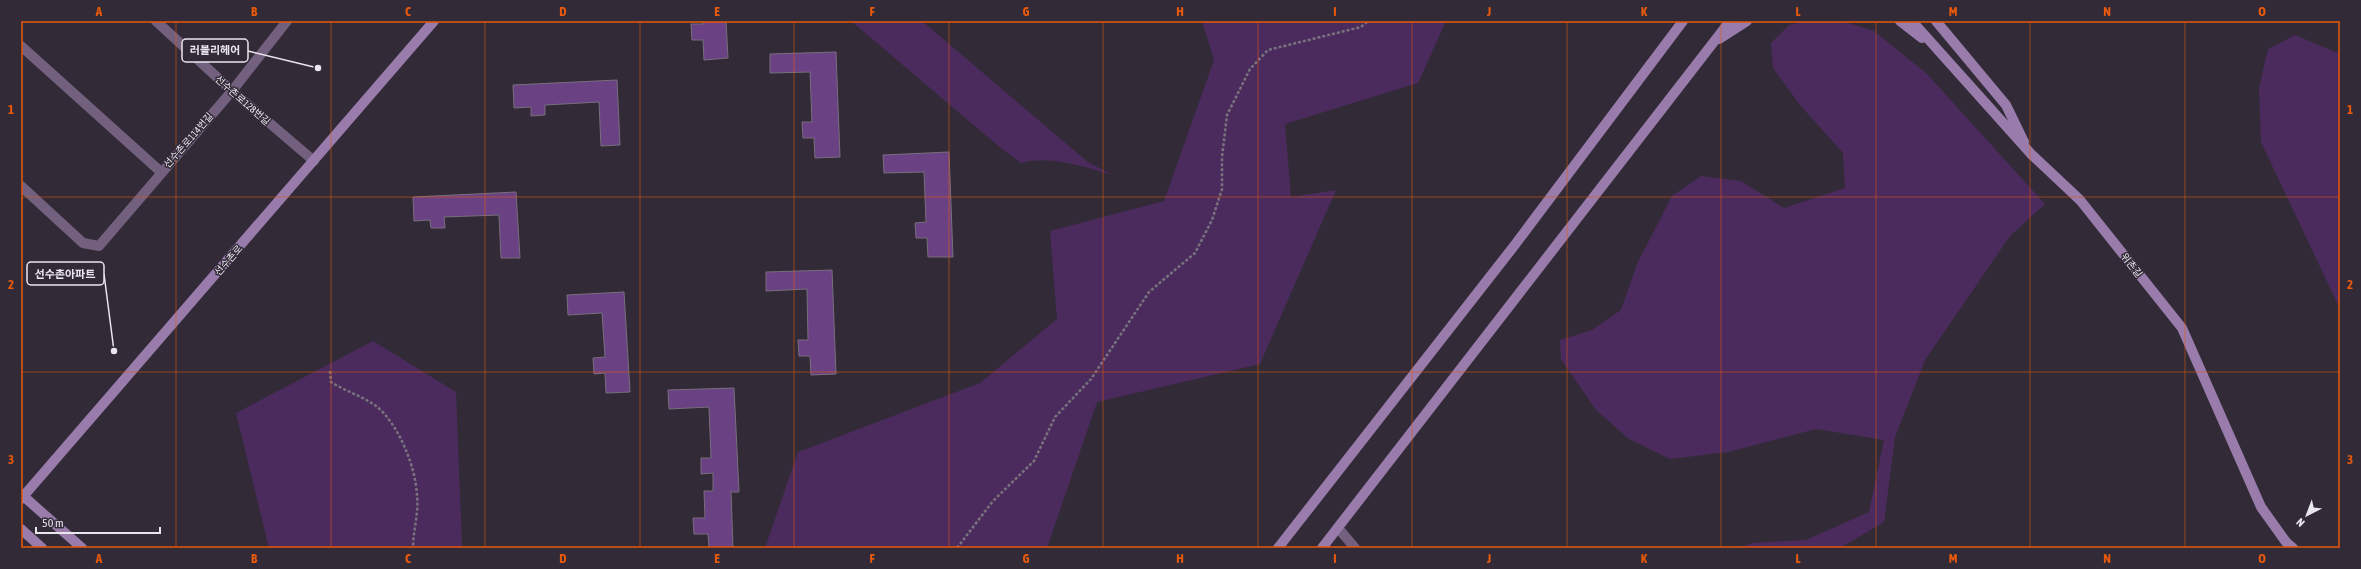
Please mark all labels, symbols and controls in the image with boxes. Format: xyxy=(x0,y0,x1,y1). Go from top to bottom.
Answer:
text: A xyxy=(95,4,103,19)
text: B xyxy=(251,4,258,19)
text: C xyxy=(405,4,411,19)
text: D xyxy=(559,4,567,19)
text: E xyxy=(714,4,720,19)
text: F xyxy=(869,4,875,19)
text: G xyxy=(1023,4,1030,19)
text: H xyxy=(1176,4,1184,19)
text: I xyxy=(1333,4,1337,19)
text: J xyxy=(1486,4,1491,19)
text: K xyxy=(1641,4,1648,19)
text: L xyxy=(1795,4,1801,19)
text: M xyxy=(1949,4,1958,19)
text: N xyxy=(2103,4,2111,19)
text: O xyxy=(2258,4,2266,19)
callout: 러블리헤어 xyxy=(182,39,248,62)
text: 러블리헤어 xyxy=(190,44,240,56)
street label: 선수촌로128번길 xyxy=(213,73,272,127)
text: 1 xyxy=(8,102,14,117)
text: 1 xyxy=(2347,102,2353,117)
street label: 선수촌로114번길 xyxy=(161,111,215,170)
street label: 선수촌로 xyxy=(212,243,245,278)
street label: 위촌길 xyxy=(2119,251,2144,280)
callout: 선수촌아파트 xyxy=(27,262,104,285)
text: 선수촌아파트 xyxy=(35,268,95,280)
text: 2 xyxy=(8,277,14,292)
text: 2 xyxy=(2347,277,2353,292)
text: 3 xyxy=(8,452,14,467)
text: 3 xyxy=(2347,452,2353,467)
north arrow xyxy=(2287,495,2327,535)
scale bar xyxy=(36,509,160,535)
text: 50 m xyxy=(42,516,64,530)
text: N xyxy=(2294,516,2307,529)
text: A xyxy=(95,551,103,566)
text: B xyxy=(251,551,258,566)
text: C xyxy=(405,551,411,566)
text: D xyxy=(559,551,567,566)
text: E xyxy=(714,551,720,566)
text: F xyxy=(869,551,875,566)
text: G xyxy=(1023,551,1030,566)
text: H xyxy=(1176,551,1184,566)
text: I xyxy=(1333,551,1337,566)
text: J xyxy=(1486,551,1491,566)
text: K xyxy=(1641,551,1648,566)
text: L xyxy=(1795,551,1801,566)
text: M xyxy=(1949,551,1958,566)
text: N xyxy=(2103,551,2111,566)
text: O xyxy=(2258,551,2266,566)

